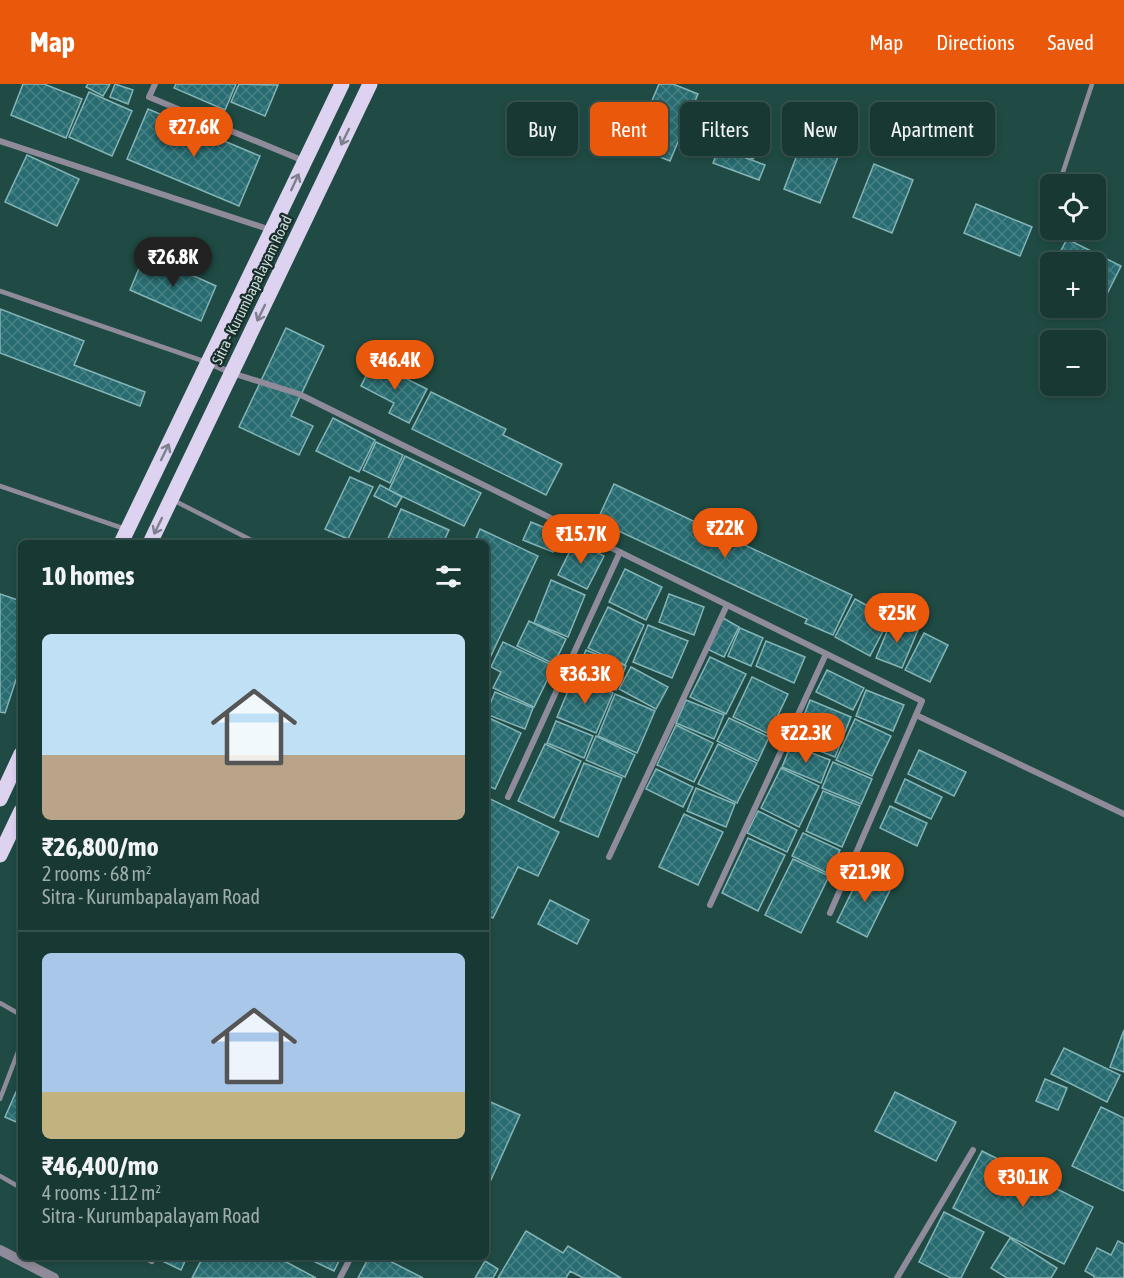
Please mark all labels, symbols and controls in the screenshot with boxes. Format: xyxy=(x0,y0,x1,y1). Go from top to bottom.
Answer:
text: Map xyxy=(30,26,75,58)
text: Map xyxy=(869,30,903,54)
text: Directions xyxy=(936,30,1015,54)
text: Saved xyxy=(1048,30,1094,54)
chip: Buy xyxy=(507,102,578,156)
chip: Rent xyxy=(590,102,668,156)
chip: Filters xyxy=(680,102,770,156)
chip: New xyxy=(782,102,858,156)
chip: Apartment xyxy=(870,102,995,156)
pin: ₹27.6K xyxy=(145,107,243,158)
text: ₹27.6K xyxy=(169,115,219,138)
one-way arrow xyxy=(339,127,351,145)
one-way arrow xyxy=(289,173,301,191)
map controls xyxy=(1040,174,1106,396)
button: locate xyxy=(1040,174,1106,240)
street label: Sitra - Kurumbapalayam Road xyxy=(208,213,295,367)
pin: ₹26.8K xyxy=(124,237,222,288)
text: ₹26.8K xyxy=(148,245,198,268)
button: + xyxy=(1040,252,1106,318)
one-way arrow xyxy=(254,303,266,321)
button: − xyxy=(1040,330,1106,396)
pin: ₹46.4K xyxy=(346,340,444,391)
text: ₹46.4K xyxy=(370,348,420,371)
one-way arrow xyxy=(160,444,172,462)
pin: ₹22K xyxy=(689,508,761,559)
pin: ₹15.7K xyxy=(532,514,630,565)
text: ₹22K xyxy=(706,516,744,539)
one-way arrow xyxy=(151,517,163,535)
text: ₹15.7K xyxy=(556,522,606,545)
icon: filters xyxy=(432,560,465,593)
text: 10 homes xyxy=(42,561,135,591)
pin: ₹25K xyxy=(861,593,933,644)
text: ₹25K xyxy=(878,601,916,624)
pin: ₹36.3K xyxy=(536,654,634,705)
text: ₹36.3K xyxy=(560,662,610,685)
icon: home xyxy=(200,673,308,781)
pin: ₹22.3K xyxy=(757,713,855,764)
text: ₹22.3K xyxy=(781,721,831,744)
text: ₹26,800/mo xyxy=(42,832,159,862)
pin: ₹21.9K xyxy=(816,852,914,903)
text: ₹21.9K xyxy=(840,860,890,883)
text: 2 rooms · 68 m² xyxy=(42,862,152,885)
text: Sitra - Kurumbapalayam Road xyxy=(42,885,260,908)
icon: home xyxy=(200,992,308,1100)
text: ₹46,400/mo xyxy=(42,1151,159,1181)
pin: ₹30.1K xyxy=(974,1157,1072,1208)
text: ₹30.1K xyxy=(998,1165,1048,1188)
text: 4 rooms · 112 m² xyxy=(42,1181,161,1204)
text: Sitra - Kurumbapalayam Road xyxy=(42,1204,260,1227)

